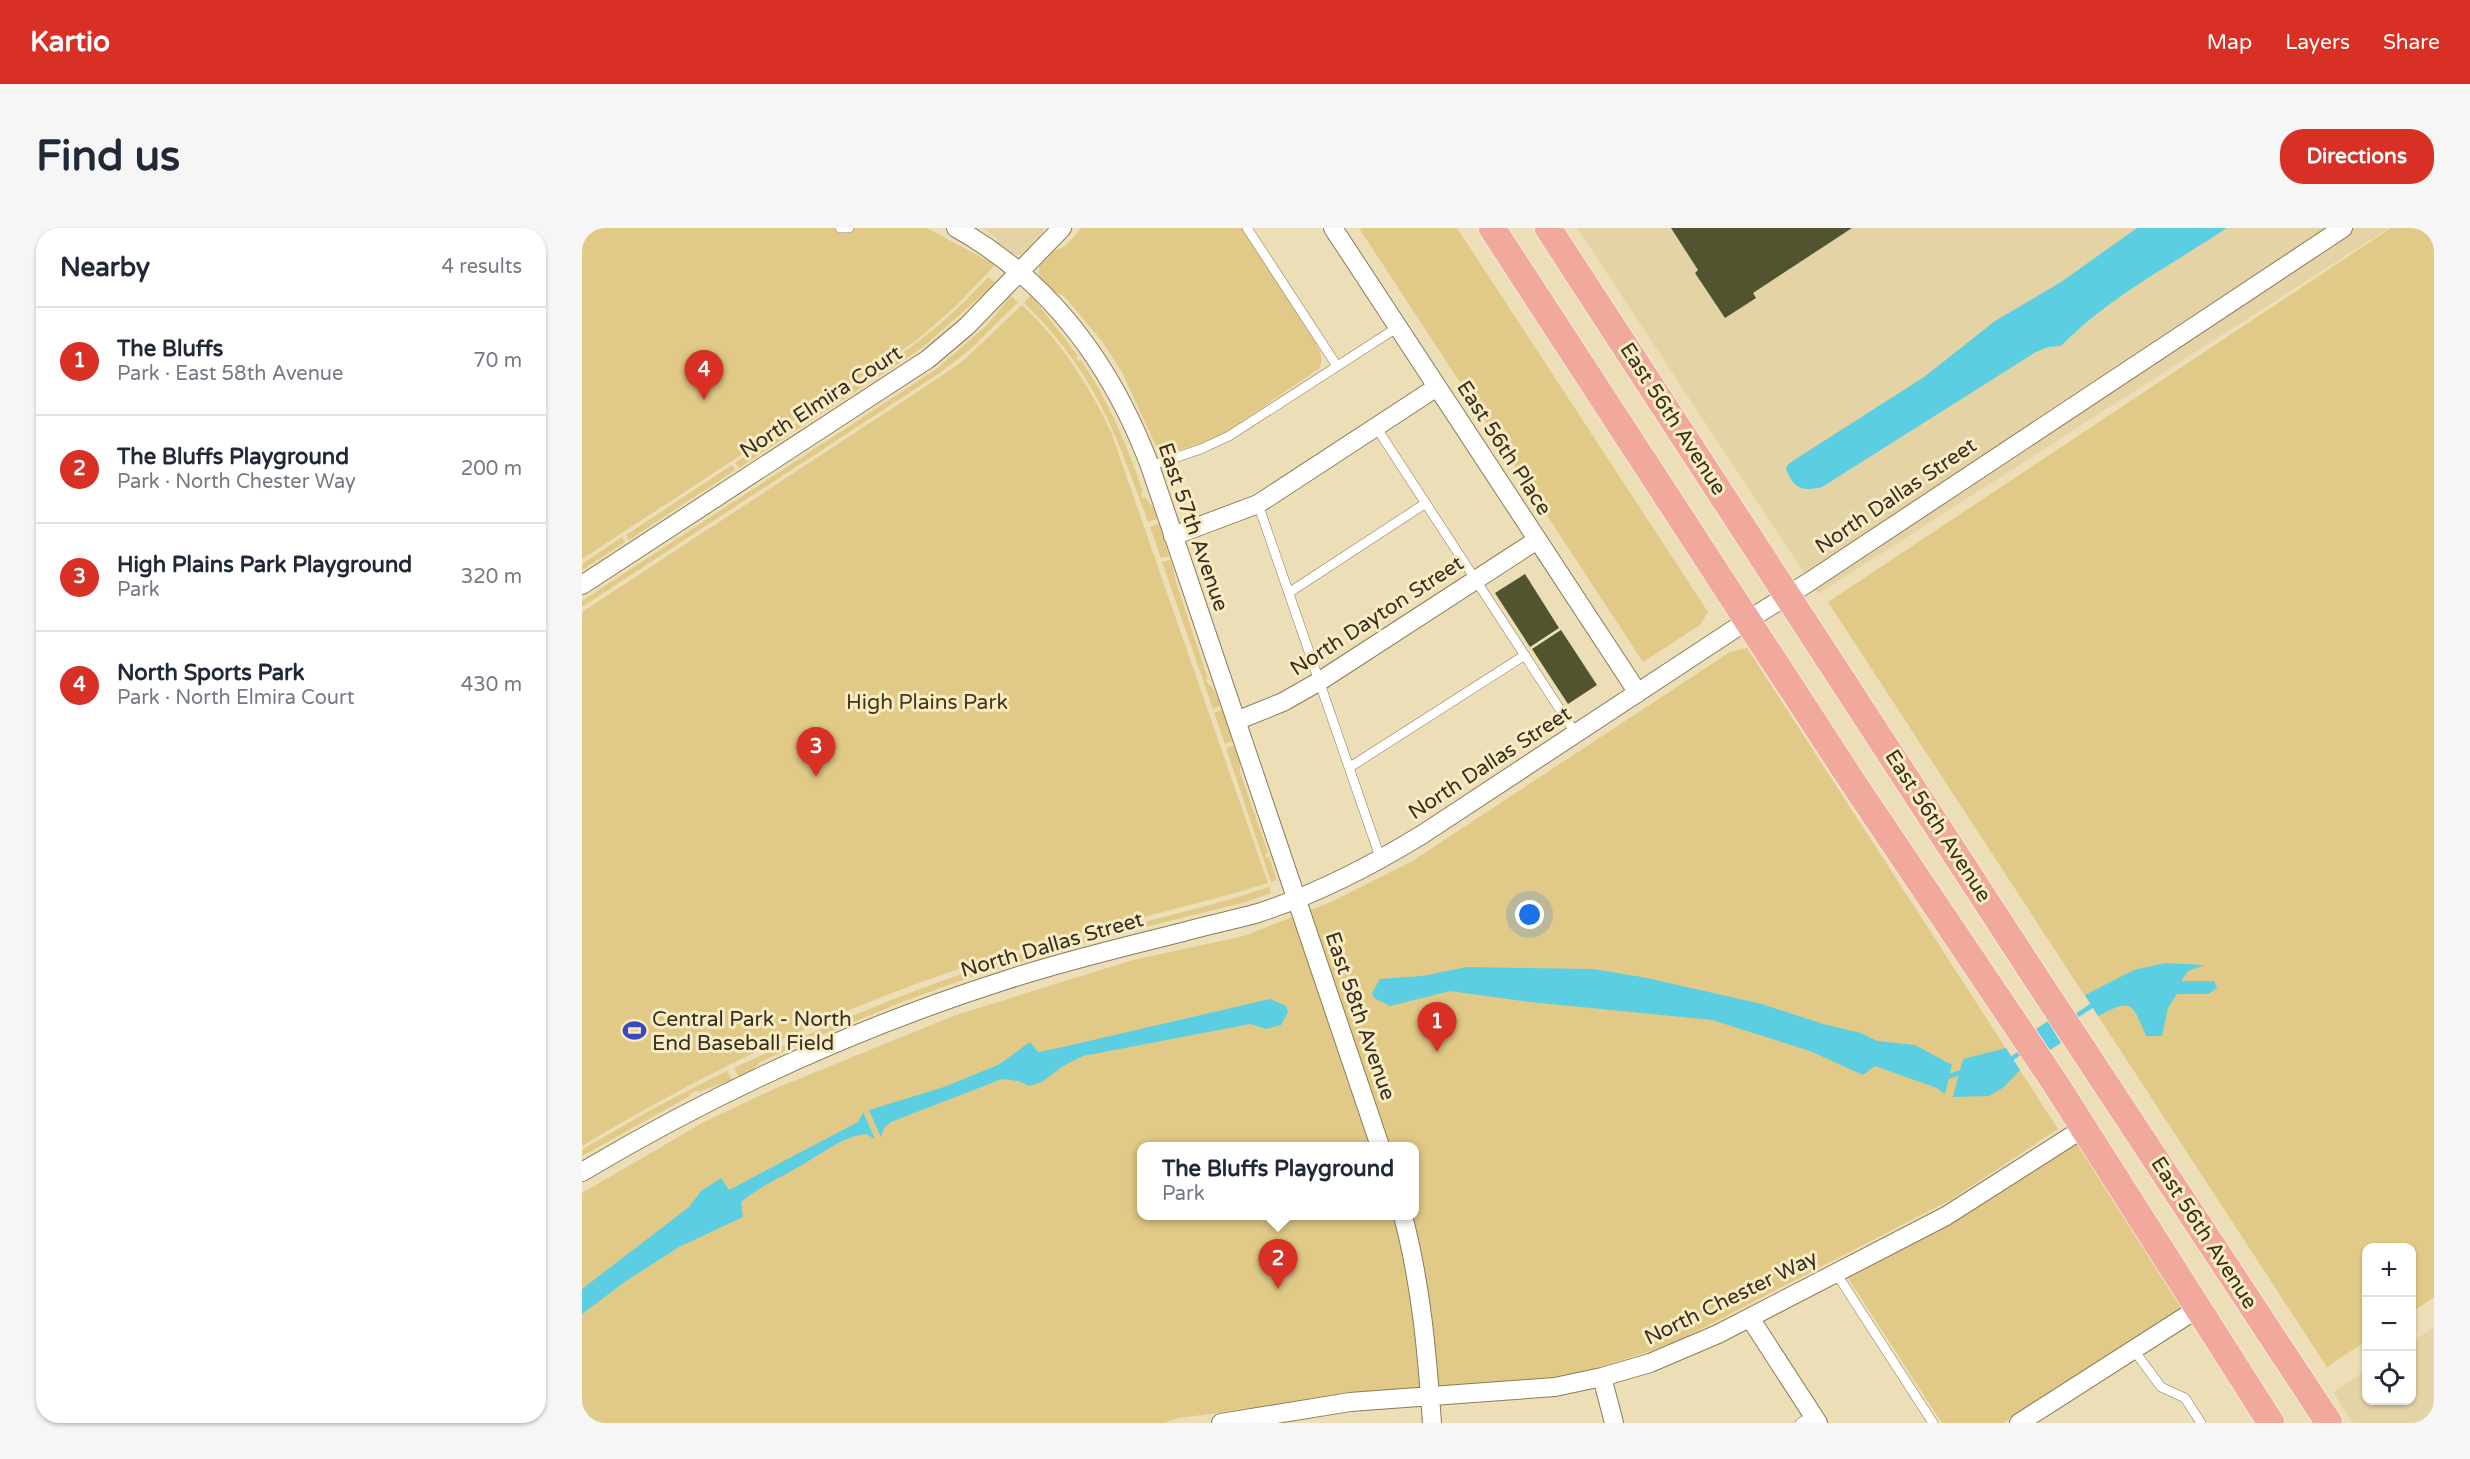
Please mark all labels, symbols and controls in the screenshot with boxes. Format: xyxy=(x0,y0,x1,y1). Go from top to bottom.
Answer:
text: Kartio xyxy=(30,25,110,59)
text: Map xyxy=(2207,30,2252,55)
text: Layers xyxy=(2285,30,2350,55)
text: Share xyxy=(2383,30,2440,55)
button: Directions xyxy=(2280,129,2434,184)
text: Find us xyxy=(36,131,180,182)
text: Nearby xyxy=(60,252,150,283)
text: 4 results xyxy=(442,255,522,279)
text: The Bluffs xyxy=(117,336,223,362)
street label: East 56th Avenue xyxy=(1614,338,1732,500)
street label: North Elmira Court xyxy=(735,340,907,464)
text: 1 xyxy=(73,349,86,373)
text: 70 m xyxy=(473,349,522,373)
pin: 4 xyxy=(684,350,724,400)
text: Park · East 58th Avenue xyxy=(117,362,343,386)
street label: East 56th Place xyxy=(1451,376,1557,520)
street label: North Dallas Street xyxy=(1811,433,1981,559)
street label: East 57th Avenue xyxy=(1152,440,1234,615)
text: The Bluffs Playground xyxy=(117,444,349,470)
text: 2 xyxy=(73,457,86,481)
text: 200 m xyxy=(461,457,522,481)
text: Park · North Chester Way xyxy=(117,470,356,494)
street label: North Dayton Street xyxy=(1286,551,1468,681)
text: High Plains Park Playground xyxy=(117,552,412,578)
text: 3 xyxy=(73,565,86,589)
text: 320 m xyxy=(461,565,522,589)
text: Park xyxy=(117,578,160,602)
text: North Sports Park xyxy=(117,660,304,686)
text: 4 xyxy=(73,673,86,697)
text: 430 m xyxy=(461,673,522,697)
text: Park · North Elmira Court xyxy=(117,686,354,710)
park label: High Plains Park xyxy=(846,690,1008,715)
street label: North Dallas Street xyxy=(1404,701,1576,825)
pin: 3 xyxy=(796,728,836,777)
street label: East 56th Avenue xyxy=(1879,745,1997,907)
your location xyxy=(1515,900,1544,929)
street label: North Dallas Street xyxy=(958,907,1146,983)
street label: East 58th Avenue xyxy=(1319,929,1401,1104)
pin: 1 xyxy=(1418,1002,1456,1052)
place label: Central Park - North End Baseball Field xyxy=(652,1007,852,1056)
sports icon: Central Park - North End Baseball Field xyxy=(621,1018,647,1044)
popup xyxy=(1137,1142,1419,1220)
street label: East 56th Avenue xyxy=(2145,1152,2263,1314)
text: The Bluffs Playground xyxy=(1162,1156,1394,1182)
text: Park xyxy=(1162,1182,1205,1206)
pin: 2 xyxy=(1258,1240,1298,1289)
map controls xyxy=(2362,1243,2416,1405)
button: + xyxy=(2362,1243,2416,1297)
street label: North Chester Way xyxy=(1640,1245,1822,1351)
button: − xyxy=(2362,1297,2416,1351)
button: locate xyxy=(2362,1351,2416,1405)

